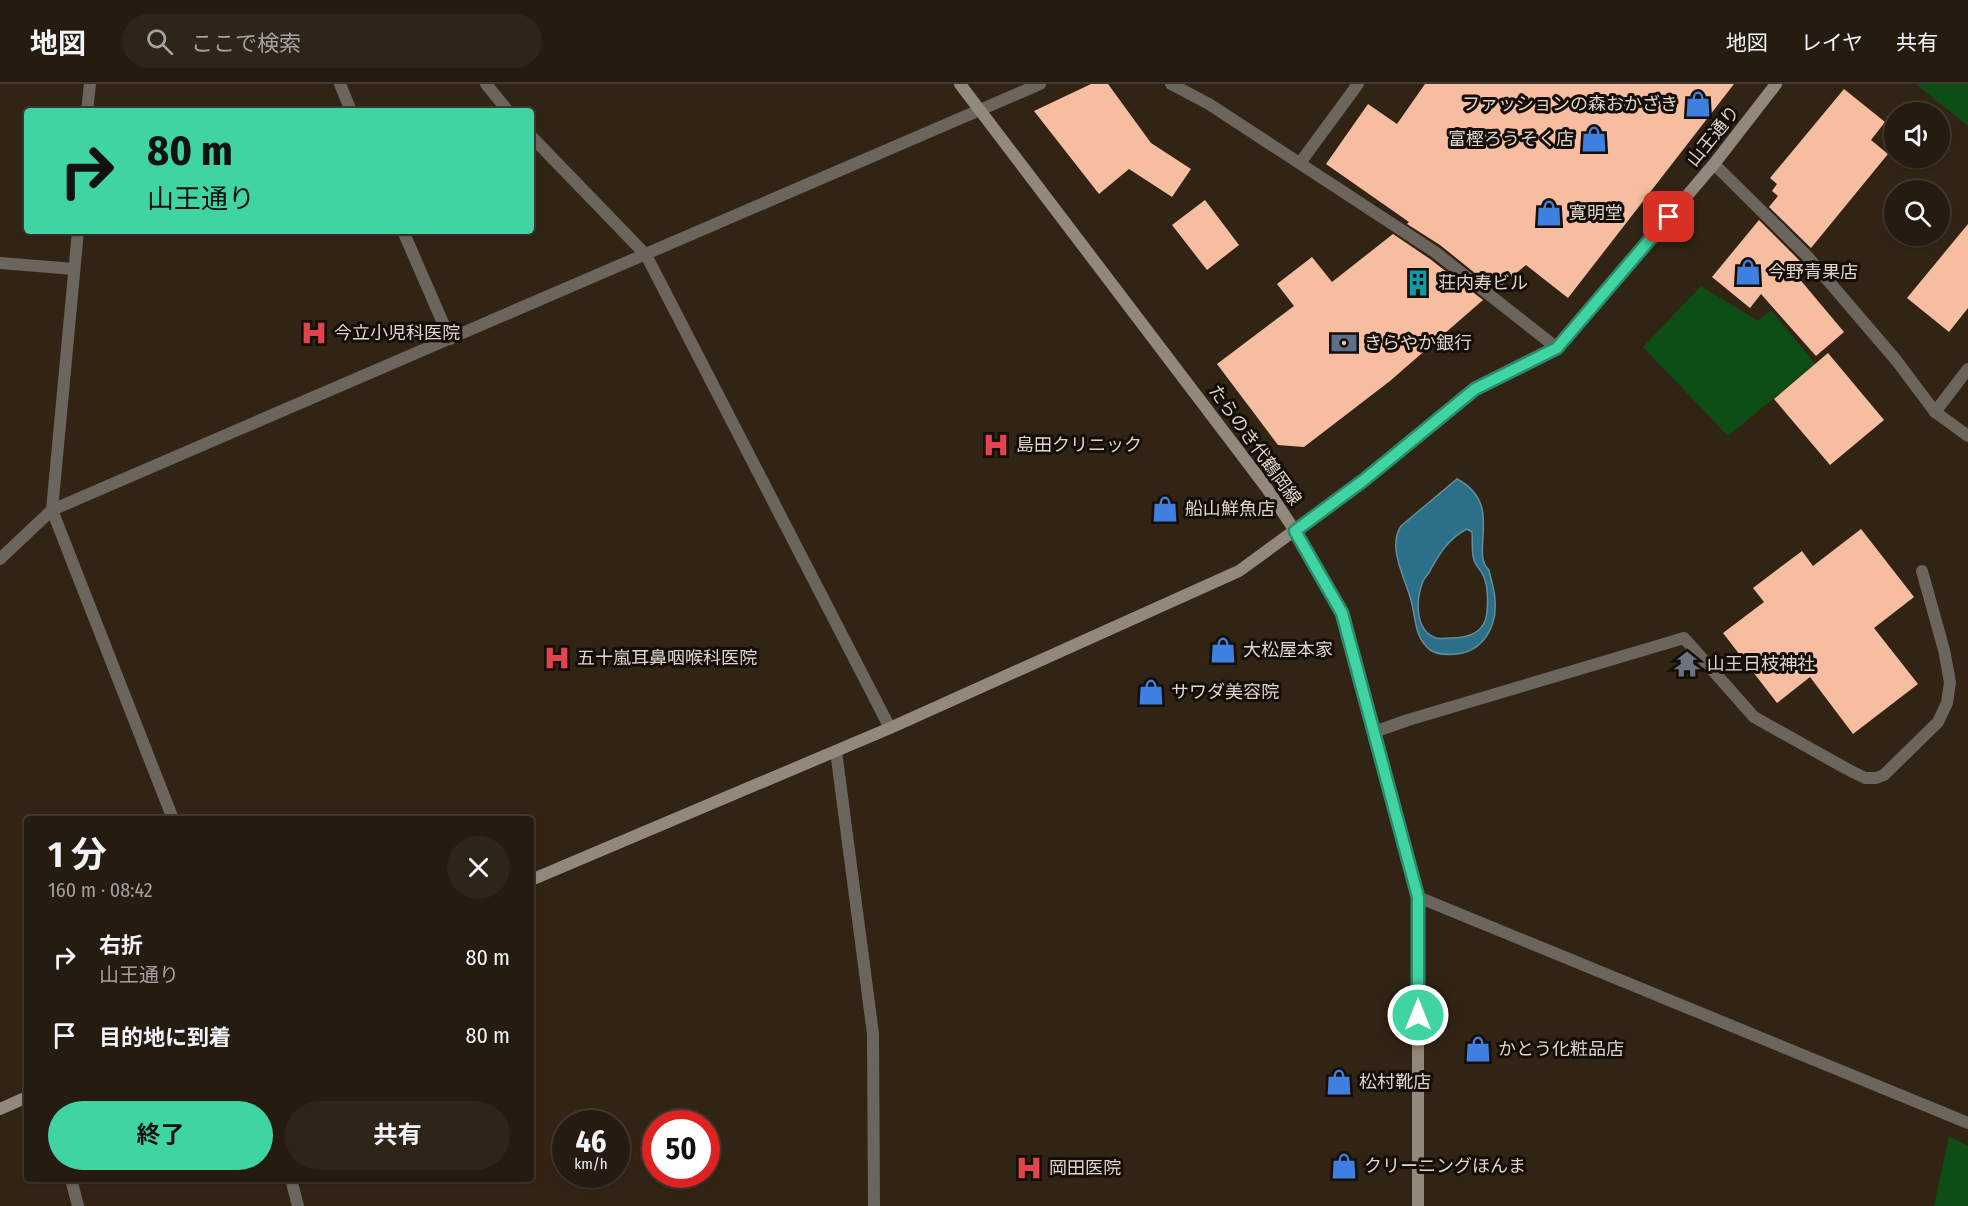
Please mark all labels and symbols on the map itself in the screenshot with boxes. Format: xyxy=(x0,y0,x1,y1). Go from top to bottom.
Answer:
shop icon: ファッションの森おかざき xyxy=(1683,89,1713,119)
place label: ファッションの森おかざき xyxy=(1462,93,1678,115)
street label: 山王通り xyxy=(1682,101,1744,171)
shop icon: 富樫ろうそく店 xyxy=(1579,124,1609,154)
place label: 富樫ろうそく店 xyxy=(1448,128,1574,150)
pin xyxy=(1643,191,1694,242)
shop icon: 寛明堂 xyxy=(1534,198,1564,228)
place label: 寛明堂 xyxy=(1569,202,1623,224)
shop icon: 今野青果店 xyxy=(1733,257,1763,287)
place label: 今野青果店 xyxy=(1768,261,1858,283)
building icon: 荘内寿ビル xyxy=(1403,268,1433,298)
place label: 荘内寿ビル xyxy=(1438,272,1528,294)
hospital icon: 今立小児科医院 xyxy=(299,318,329,348)
place label: 今立小児科医院 xyxy=(334,322,460,344)
bank icon: きらやか銀行 xyxy=(1329,328,1359,358)
place label: きらやか銀行 xyxy=(1364,332,1472,354)
street label: たらのき代鶴岡線 xyxy=(1204,381,1306,509)
hospital icon: 島田クリニック xyxy=(981,430,1011,460)
place label: 島田クリニック xyxy=(1016,434,1142,456)
shop icon: 船山鮮魚店 xyxy=(1150,494,1180,524)
place label: 船山鮮魚店 xyxy=(1185,498,1275,520)
shop icon: 大松屋本家 xyxy=(1208,635,1238,665)
place label: 大松屋本家 xyxy=(1243,639,1333,661)
hospital icon: 五十嵐耳鼻咽喉科医院 xyxy=(542,643,572,673)
place label: 五十嵐耳鼻咽喉科医院 xyxy=(577,647,757,669)
temple icon: 山王日枝神社 xyxy=(1672,649,1702,679)
place label: 山王日枝神社 xyxy=(1707,653,1815,675)
shop icon: サワダ美容院 xyxy=(1136,677,1166,707)
place label: サワダ美容院 xyxy=(1171,681,1279,703)
position arrow xyxy=(1386,983,1450,1047)
shop icon: かとう化粧品店 xyxy=(1463,1034,1493,1064)
place label: かとう化粧品店 xyxy=(1498,1038,1624,1060)
shop icon: 松村靴店 xyxy=(1324,1067,1354,1097)
place label: 松村靴店 xyxy=(1359,1071,1431,1093)
speed limit sign: 50 xyxy=(642,1110,720,1188)
shop icon: クリーニングほんま xyxy=(1329,1151,1359,1181)
hospital icon: 岡田医院 xyxy=(1014,1153,1044,1183)
place label: クリーニングほんま xyxy=(1364,1155,1526,1177)
place label: 岡田医院 xyxy=(1049,1157,1121,1179)

